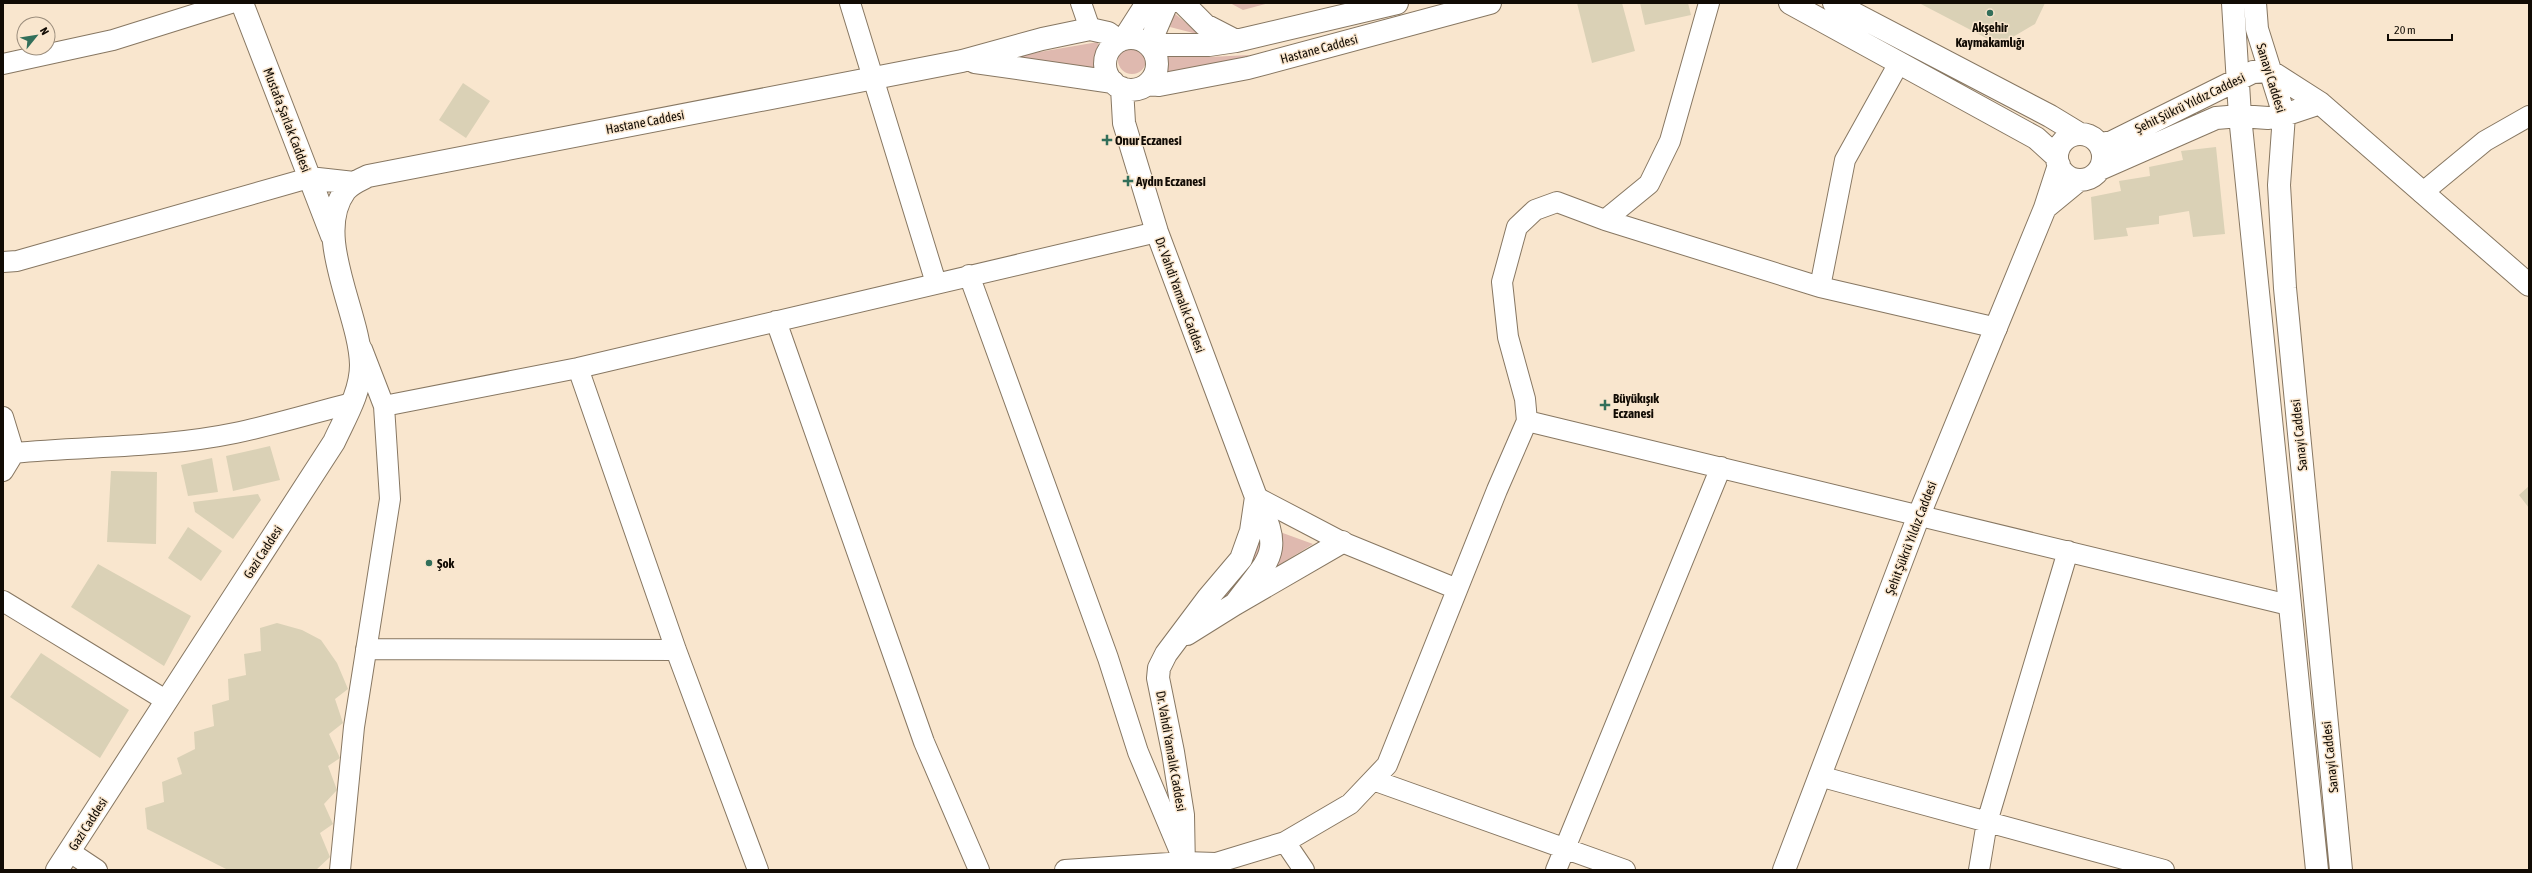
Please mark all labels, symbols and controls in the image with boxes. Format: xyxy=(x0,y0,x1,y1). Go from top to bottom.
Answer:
marker: Akşehir Kaymakamlığı xyxy=(1985,8,1995,18)
north arrow xyxy=(16,16,56,56)
scale bar xyxy=(2388,16,2452,42)
place label: Akşehir Kaymakamlığı xyxy=(1955,20,2025,50)
text: 20 m xyxy=(2394,23,2416,37)
text: N xyxy=(38,25,51,37)
street label: Hastane Caddesi xyxy=(1279,31,1359,67)
street label: Sanayi Caddesi xyxy=(2253,42,2289,114)
street label: Mustafa Şarlak Caddesi xyxy=(260,66,314,174)
street label: Şehit Şükrü Yıldız Caddesi xyxy=(2133,70,2247,136)
street label: Hastane Caddesi xyxy=(604,107,686,137)
place label: Onur Eczanesi xyxy=(1115,133,1182,148)
marker: Onur Eczanesi xyxy=(1102,135,1112,145)
place label: Aydın Eczanesi xyxy=(1135,174,1206,189)
marker: Aydın Eczanesi xyxy=(1123,176,1133,186)
street label: Dr. Vahdi Yamalık Caddesi xyxy=(1152,235,1208,355)
place label: Büyükışık Eczanesi xyxy=(1613,391,1659,421)
street label: Sanayi Caddesi xyxy=(2288,399,2310,471)
marker: Büyükışık Eczanesi xyxy=(1600,400,1610,410)
street label: Şehit Şükrü Yıldız Caddesi xyxy=(1882,479,1940,597)
street label: Gazi Caddesi xyxy=(240,523,286,581)
place label: Şok xyxy=(437,556,455,571)
marker: Şok xyxy=(424,558,434,568)
street label: Dr. Vahdi Yamalık Caddesi xyxy=(1153,690,1189,812)
street label: Sanayi Caddesi xyxy=(2319,721,2341,793)
street label: Gazi Caddesi xyxy=(65,795,111,853)

